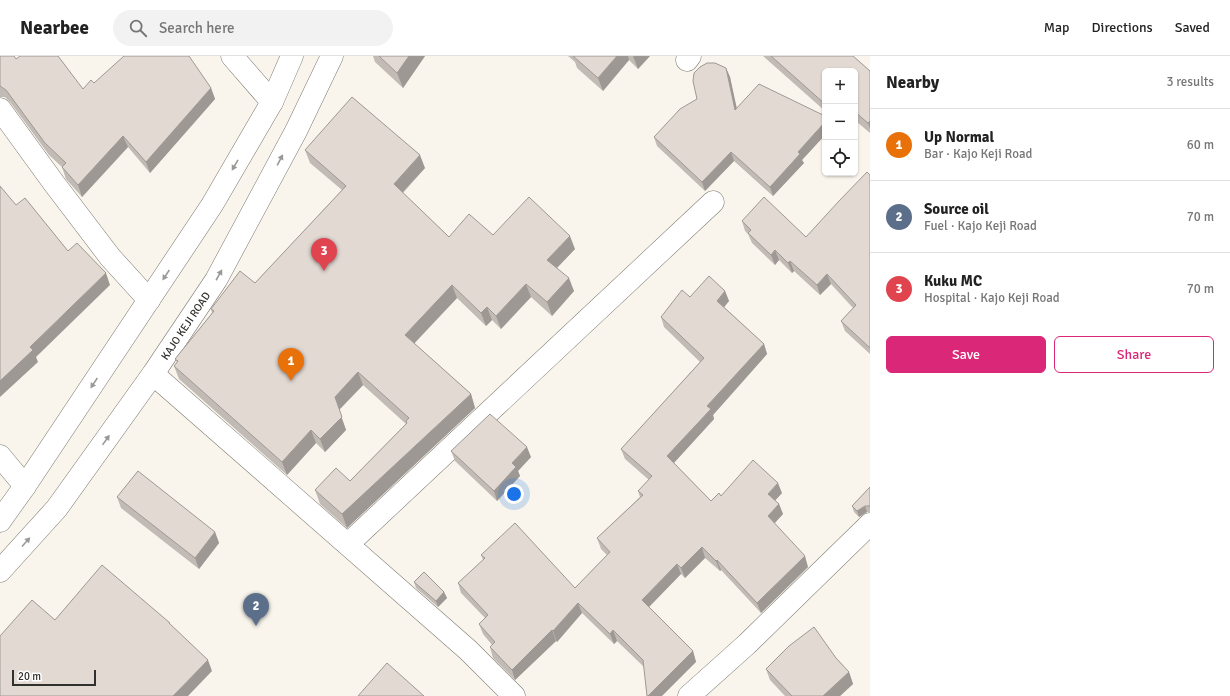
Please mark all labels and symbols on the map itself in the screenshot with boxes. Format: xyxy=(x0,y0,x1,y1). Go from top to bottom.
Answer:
one-way arrow xyxy=(277,154,283,166)
one-way arrow xyxy=(232,159,239,171)
pin: 3 xyxy=(311,238,337,271)
one-way arrow xyxy=(162,269,169,281)
one-way arrow xyxy=(215,269,222,281)
street label: KAJO KEJI ROAD xyxy=(158,289,213,362)
pin: 1 xyxy=(278,348,304,381)
one-way arrow xyxy=(90,378,98,388)
one-way arrow xyxy=(102,435,110,445)
your location xyxy=(504,484,524,504)
one-way arrow xyxy=(22,537,31,548)
pin: 2 xyxy=(243,593,269,626)
scale bar xyxy=(12,668,96,687)

